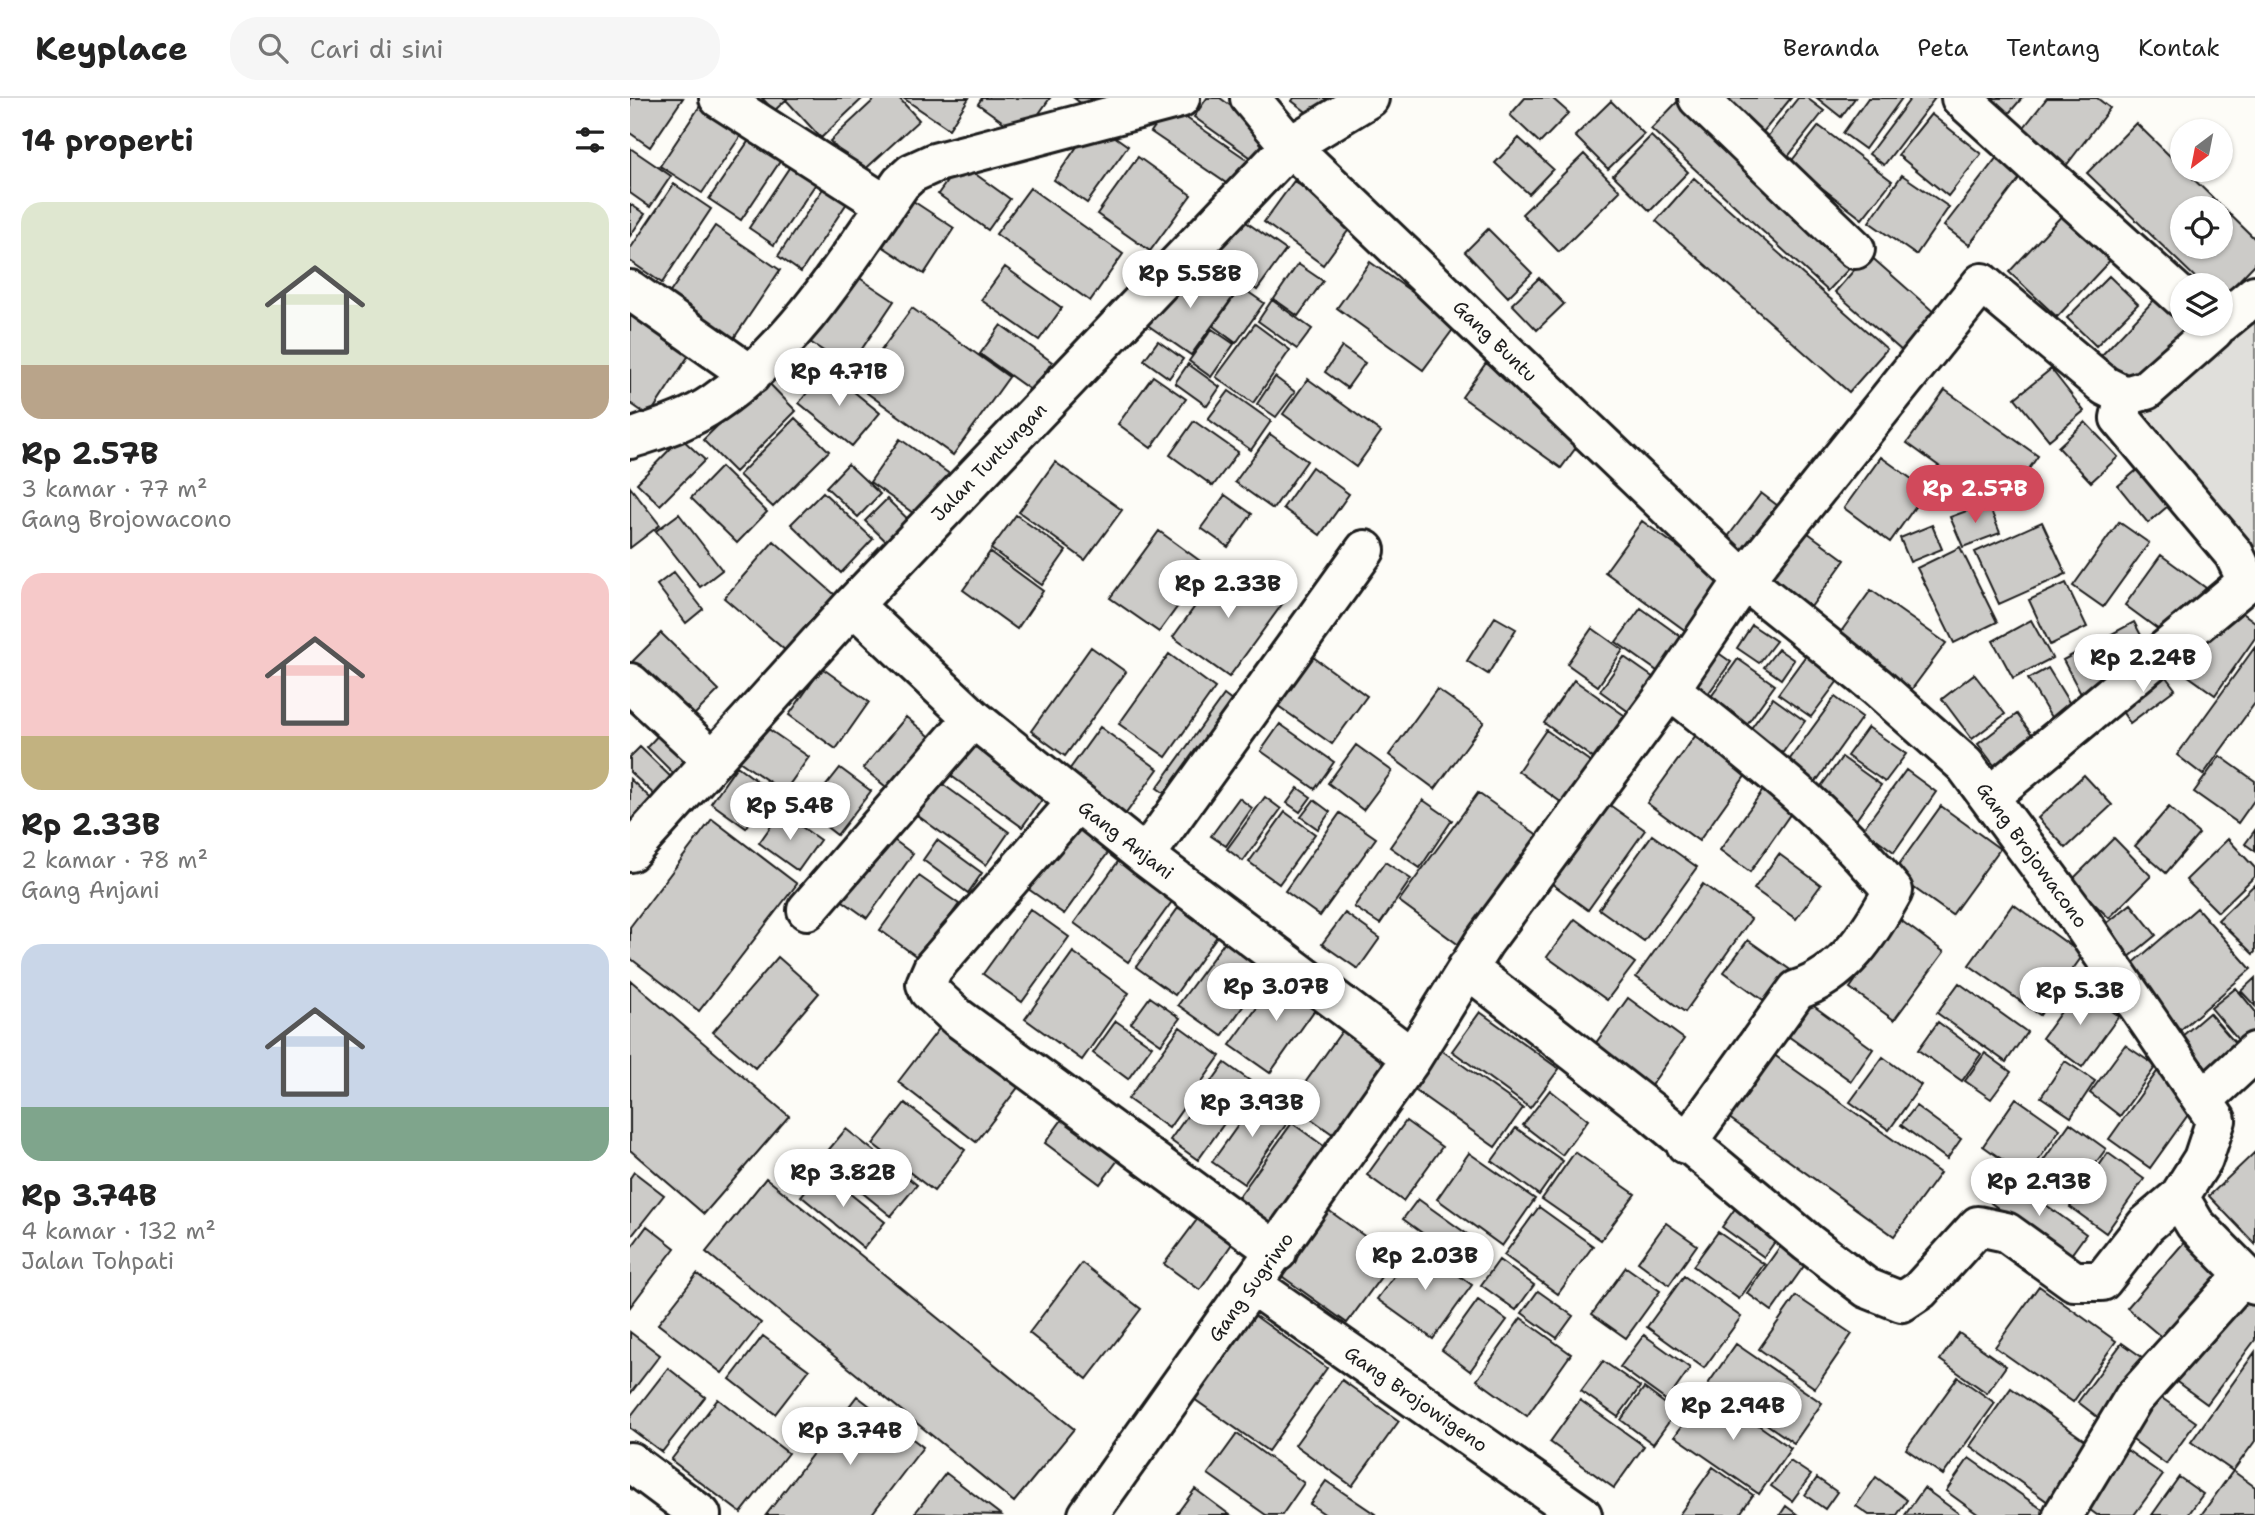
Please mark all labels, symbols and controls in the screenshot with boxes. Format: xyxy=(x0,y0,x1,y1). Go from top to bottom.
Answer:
search box xyxy=(230,17,720,80)
text: Keyplace xyxy=(35,26,188,71)
icon: search xyxy=(254,29,292,67)
text: Cari di sini xyxy=(310,31,444,66)
text: Beranda xyxy=(1783,32,1879,64)
text: Peta xyxy=(1917,32,1968,64)
text: Tentang xyxy=(2006,32,2100,64)
text: Kontak xyxy=(2138,32,2220,64)
north arrow xyxy=(2170,119,2233,182)
map controls xyxy=(2170,119,2233,336)
text: 14 properti xyxy=(21,120,194,161)
icon: filters xyxy=(571,121,609,159)
button: locate xyxy=(2170,196,2233,259)
icon: home xyxy=(252,247,378,373)
pin: Rp 5.58B xyxy=(1118,250,1262,310)
text: Rp 5.58B xyxy=(1138,258,1242,288)
button: layers xyxy=(2170,273,2233,336)
street label: Gang Buntu xyxy=(1447,294,1543,388)
pin: Rp 4.71B xyxy=(767,348,911,408)
text: Rp 4.71B xyxy=(790,356,888,386)
street label: Jalan Tuntungan xyxy=(926,397,1052,527)
text: Rp 2.57B xyxy=(21,433,159,474)
pin: Rp 2.57B xyxy=(1903,466,2047,525)
text: Rp 2.57B xyxy=(1922,473,2028,503)
text: 3 kamar · 77 m² xyxy=(21,474,208,504)
text: Gang Brojowacono xyxy=(21,504,232,534)
pin: Rp 2.33B xyxy=(1156,560,1300,620)
text: Rp 2.33B xyxy=(1175,568,1281,598)
icon: home xyxy=(252,618,378,744)
pin: Rp 2.24B xyxy=(2071,634,2215,694)
text: Rp 2.24B xyxy=(2090,642,2196,672)
street label: Gang Brojowacono xyxy=(1971,777,2093,933)
pin: Rp 5.4B xyxy=(725,782,855,842)
text: Rp 5.4B xyxy=(746,790,834,820)
street label: Gang Anjani xyxy=(1073,795,1179,885)
text: Rp 2.33B xyxy=(21,804,160,845)
text: 2 kamar · 78 m² xyxy=(21,845,208,875)
text: Gang Anjani xyxy=(21,875,160,905)
pin: Rp 3.07B xyxy=(1204,964,1348,1023)
pin: Rp 5.3B xyxy=(2015,968,2145,1027)
text: Rp 3.07B xyxy=(1223,971,1329,1001)
text: Rp 5.3B xyxy=(2036,975,2124,1005)
icon: home xyxy=(252,989,378,1115)
pin: Rp 3.93B xyxy=(1180,1080,1324,1139)
text: Rp 3.93B xyxy=(1200,1087,1304,1117)
pin: Rp 3.82B xyxy=(771,1150,915,1209)
text: Rp 3.82B xyxy=(790,1157,896,1187)
pin: Rp 2.93B xyxy=(1967,1158,2111,1218)
text: Rp 2.93B xyxy=(1987,1166,2091,1196)
text: Rp 3.74B xyxy=(21,1175,157,1216)
text: 4 kamar · 132 m² xyxy=(21,1216,216,1246)
street label: Gang Sugriwo xyxy=(1203,1227,1299,1347)
pin: Rp 2.03B xyxy=(1353,1232,1497,1292)
text: Rp 2.03B xyxy=(1372,1240,1478,1270)
text: Jalan Tohpati xyxy=(21,1246,174,1276)
street label: Gang Brojowigeno xyxy=(1340,1340,1492,1458)
pin: Rp 2.94B xyxy=(1661,1382,1805,1442)
text: Rp 2.94B xyxy=(1681,1390,1785,1420)
pin: Rp 3.74B xyxy=(778,1408,922,1467)
text: Rp 3.74B xyxy=(798,1415,902,1445)

